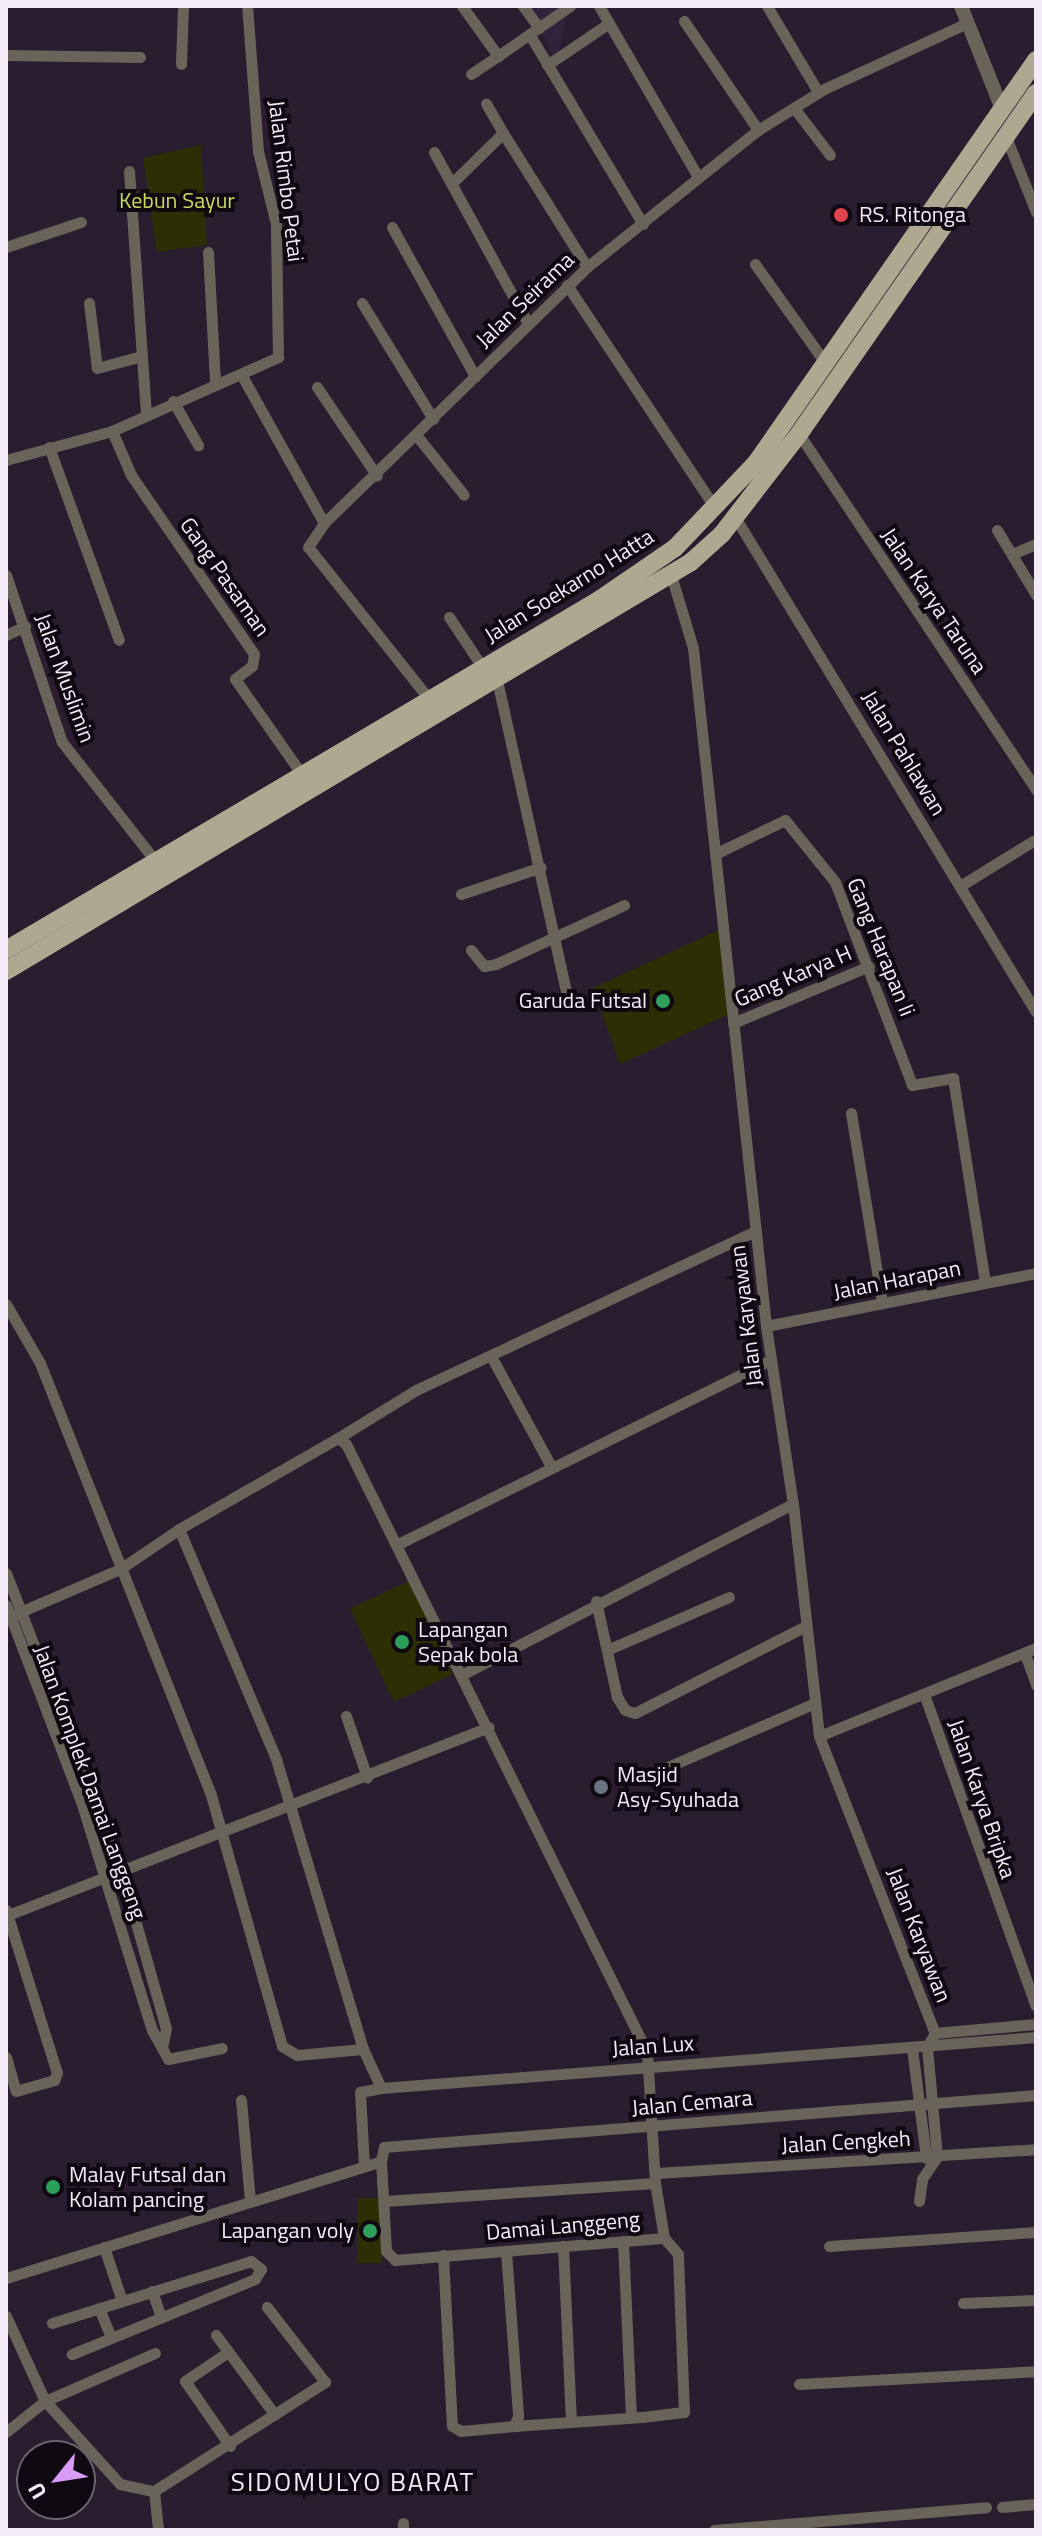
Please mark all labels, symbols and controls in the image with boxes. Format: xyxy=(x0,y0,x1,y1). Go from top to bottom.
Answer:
street label: Jalan Rimbo Petai xyxy=(263,99,309,263)
park label: Kebun Sayur xyxy=(119,188,235,214)
place label: RS. Ritonga xyxy=(859,202,966,228)
marker: RS. Ritonga xyxy=(830,204,852,226)
street label: Jalan Seirama xyxy=(470,247,580,353)
street label: Gang Pasaman xyxy=(174,513,276,641)
street label: Jalan Soekarno Hatta xyxy=(480,523,658,649)
street label: Jalan Karya Taruna xyxy=(875,523,993,679)
street label: Jalan Muslimin xyxy=(29,610,101,746)
street label: Jalan Pahlawan xyxy=(856,686,952,820)
street label: Gang Harapan Ii xyxy=(841,874,921,1020)
street label: Gang Karya H xyxy=(730,939,856,1013)
place label: Garuda Futsal xyxy=(519,988,647,1014)
marker: Garuda Futsal xyxy=(654,992,672,1010)
street label: Jalan Karyawan xyxy=(724,1244,768,1388)
street label: Jalan Harapan xyxy=(831,1255,963,1305)
place label: Lapangan Sepak bola xyxy=(418,1616,518,1668)
marker: Lapangan Sepak bola xyxy=(393,1633,411,1651)
street label: Jalan Komplek Damai Langgeng xyxy=(28,1641,152,1923)
street label: Jalan Karya Bripka xyxy=(942,1716,1022,1882)
place label: Masjid Asy-Syuhada xyxy=(617,1761,739,1812)
marker: Masjid Asy-Syuhada xyxy=(592,1778,610,1796)
street label: Jalan Karyawan xyxy=(881,1864,957,2006)
street label: Jalan Lux xyxy=(611,2030,695,2062)
street label: Jalan Cemara xyxy=(631,2085,753,2121)
street label: Jalan Cengkeh xyxy=(781,2125,911,2159)
place label: Malay Futsal dan Kolam pancing xyxy=(69,2161,226,2212)
marker: Malay Futsal dan Kolam pancing xyxy=(44,2178,62,2196)
street label: Damai Langgeng xyxy=(485,2206,641,2246)
place label: Lapangan voly xyxy=(221,2218,354,2244)
marker: Lapangan voly xyxy=(361,2222,379,2240)
north arrow xyxy=(16,2440,96,2520)
district label: SIDOMULYO BARAT xyxy=(231,2466,475,2498)
text: U xyxy=(19,2476,55,2506)

